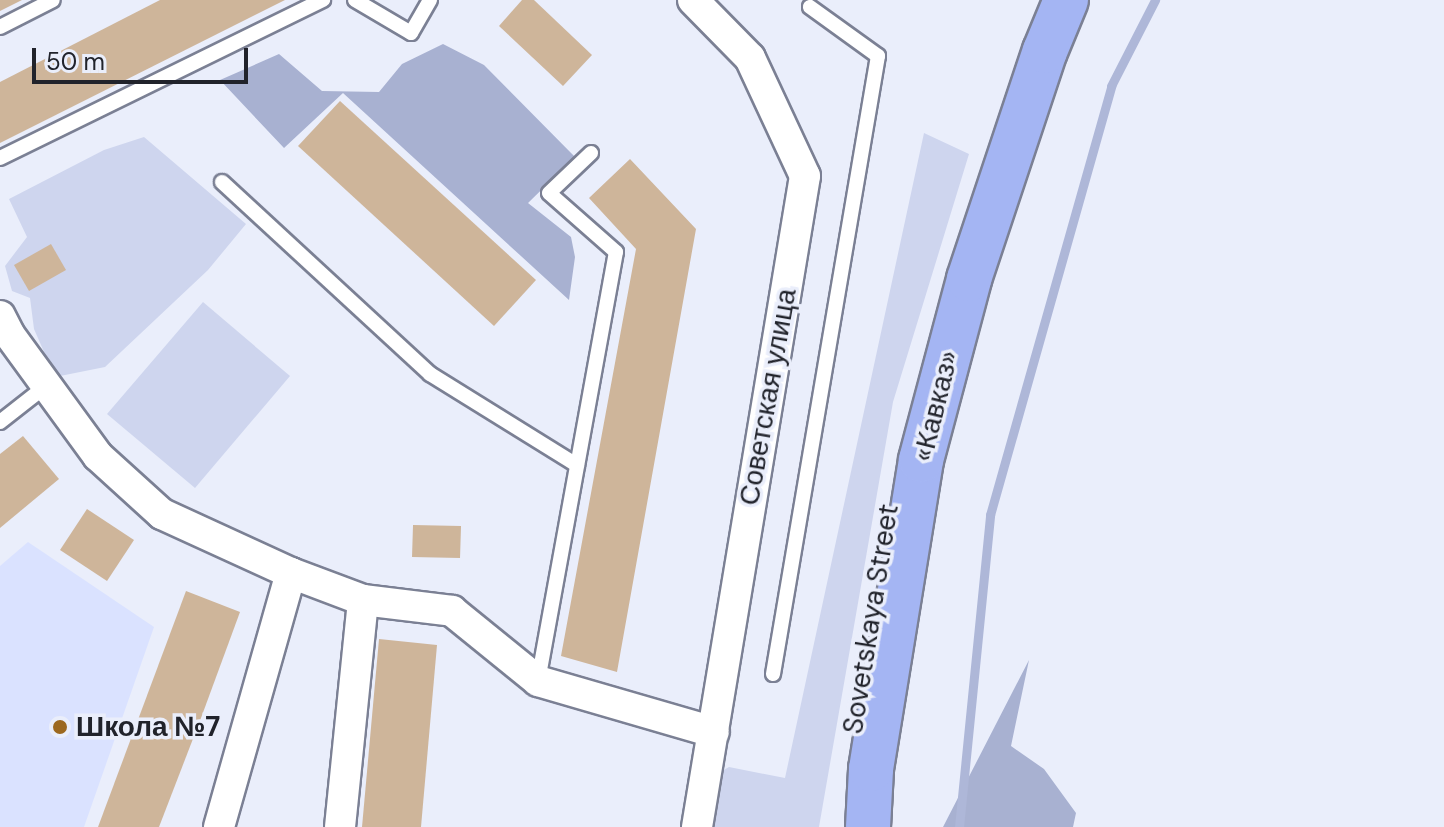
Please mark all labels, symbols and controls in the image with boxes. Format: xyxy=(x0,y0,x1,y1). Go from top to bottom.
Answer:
scale bar xyxy=(36,32,252,82)
text: 50 m xyxy=(46,46,105,77)
street label: Советская улица xyxy=(732,286,804,508)
street label: «Кавказ» xyxy=(906,347,966,465)
street label: Sovetskaya Street xyxy=(836,502,906,736)
place label: Школа №7 xyxy=(76,710,220,744)
marker: Школа №7 xyxy=(51,718,69,736)

